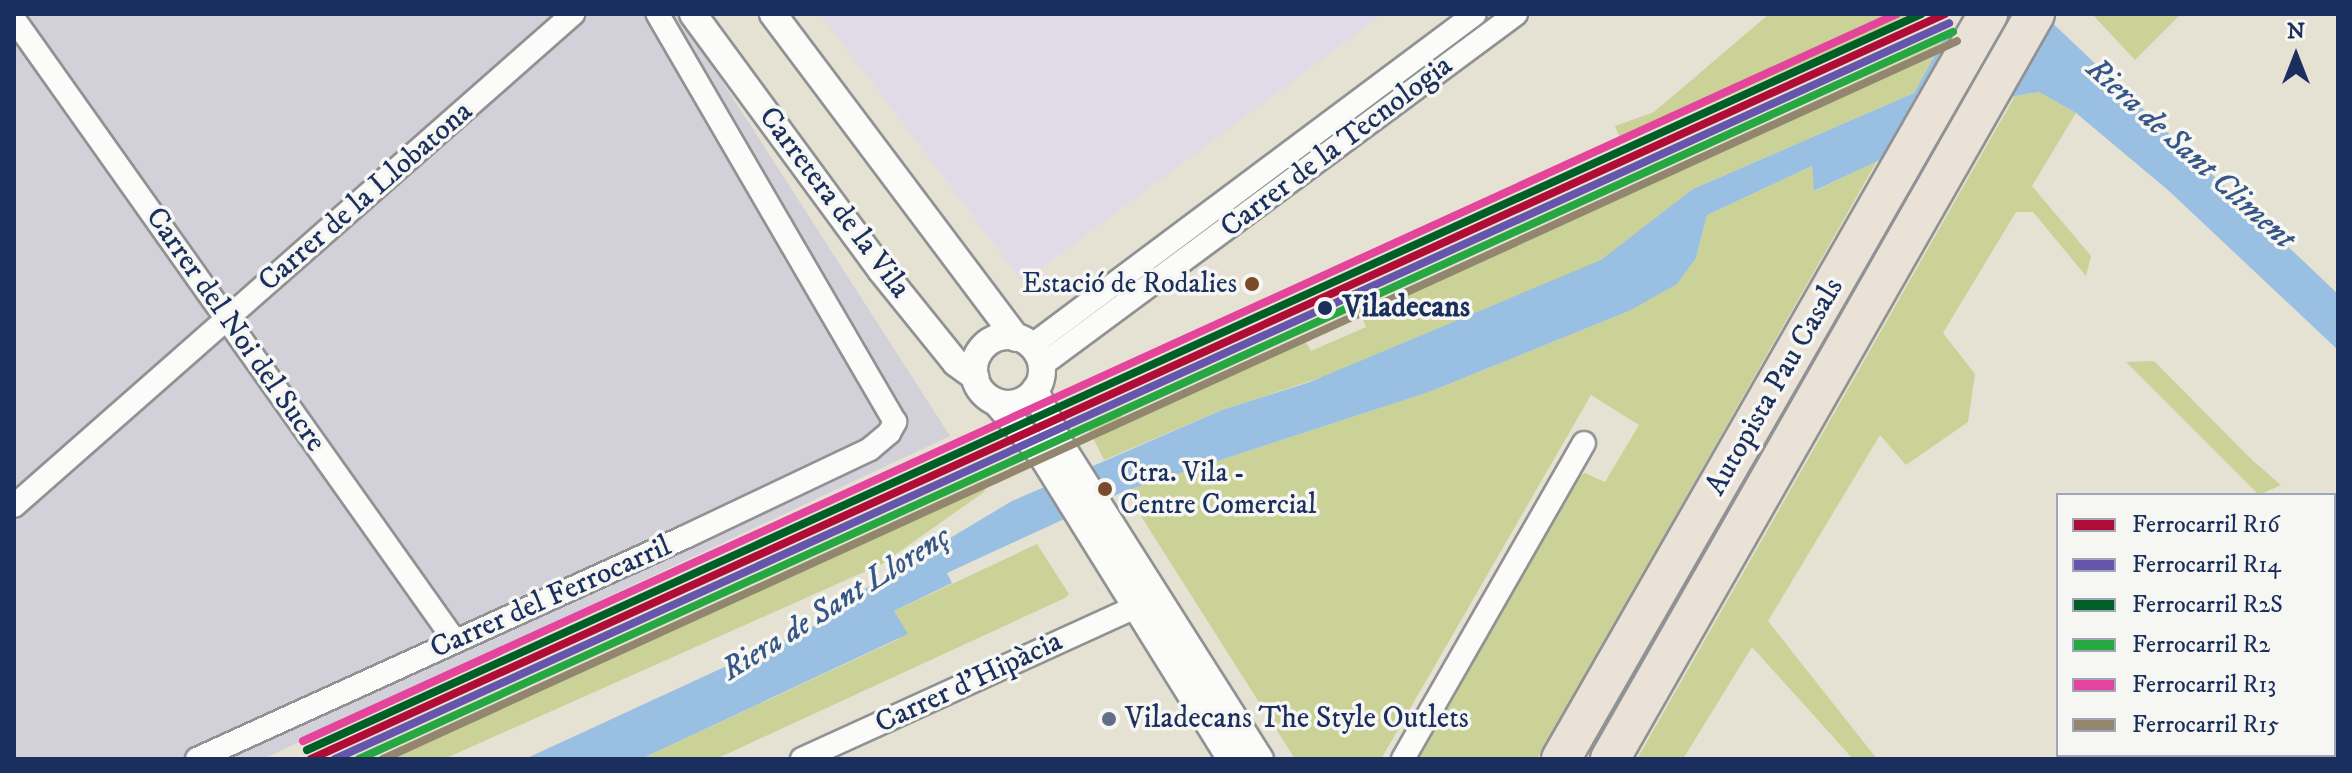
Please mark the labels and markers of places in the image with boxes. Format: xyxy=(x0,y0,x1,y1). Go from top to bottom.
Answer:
place label: Estació de Rodalies xyxy=(1022,267,1237,301)
marker: Estació de Rodalies xyxy=(1244,276,1260,292)
place label: Viladecans xyxy=(1343,290,1470,326)
marker: Viladecans xyxy=(1314,297,1336,319)
place label: Ctra. Vila - Centre Comercial xyxy=(1120,456,1316,522)
marker: Ctra. Vila - Centre Comercial xyxy=(1097,481,1113,497)
place label: Viladecans The Style Outlets xyxy=(1125,701,1469,737)
marker: Viladecans The Style Outlets xyxy=(1100,710,1118,728)

